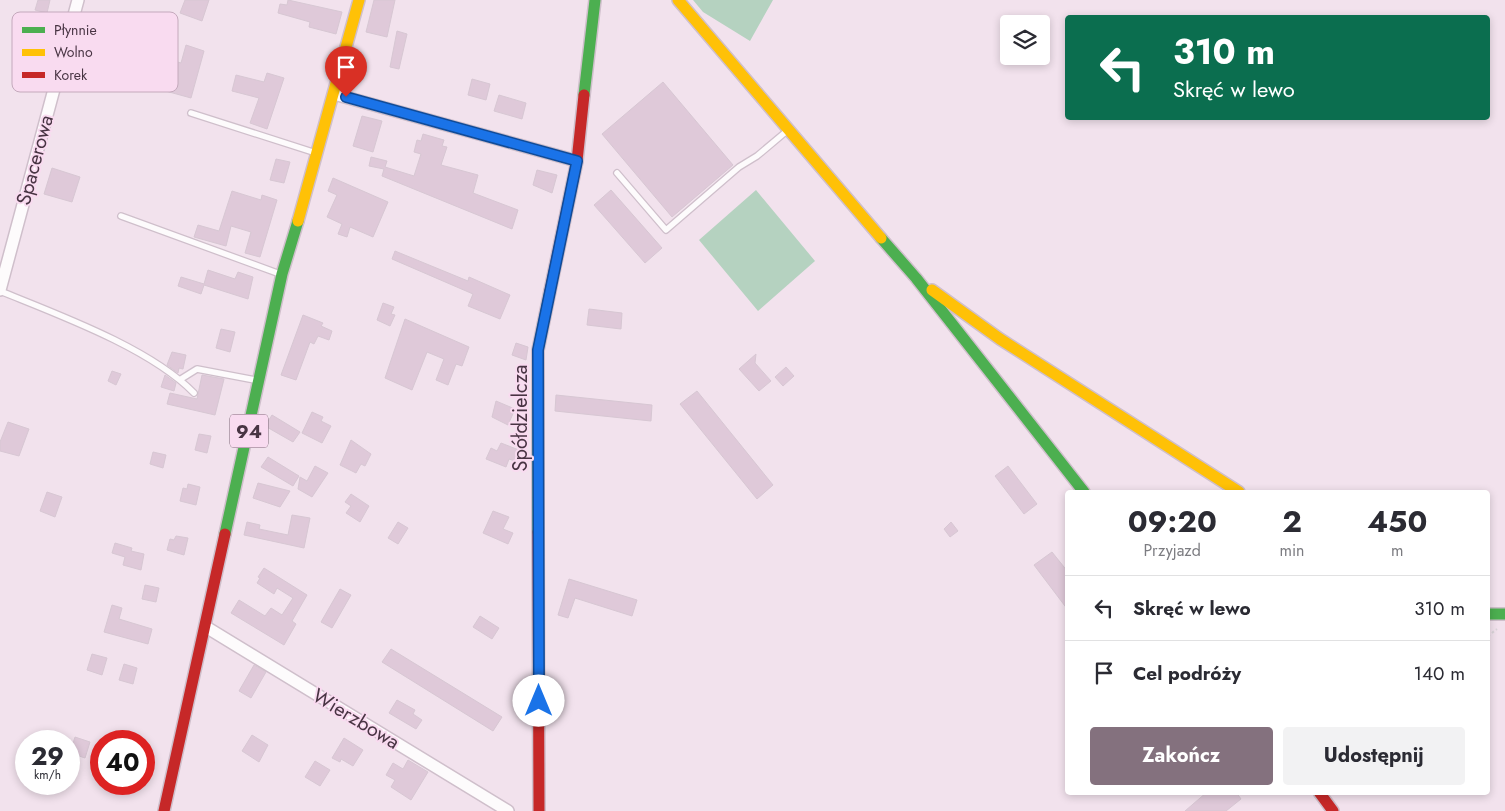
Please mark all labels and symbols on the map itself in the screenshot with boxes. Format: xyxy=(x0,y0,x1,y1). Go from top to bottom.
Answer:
legend xyxy=(12,12,178,92)
text: Płynnie xyxy=(54,20,97,40)
text: Wolno xyxy=(54,42,93,62)
pin xyxy=(325,46,367,97)
text: Korek xyxy=(54,65,88,85)
street label: Spacerowa xyxy=(9,112,61,208)
street label: Spółdzielcza xyxy=(506,365,535,471)
road number: 94 xyxy=(230,414,268,448)
position arrow xyxy=(512,674,564,726)
street label: Wierzbowa xyxy=(307,682,405,756)
speed limit sign: 40 xyxy=(90,730,155,795)

